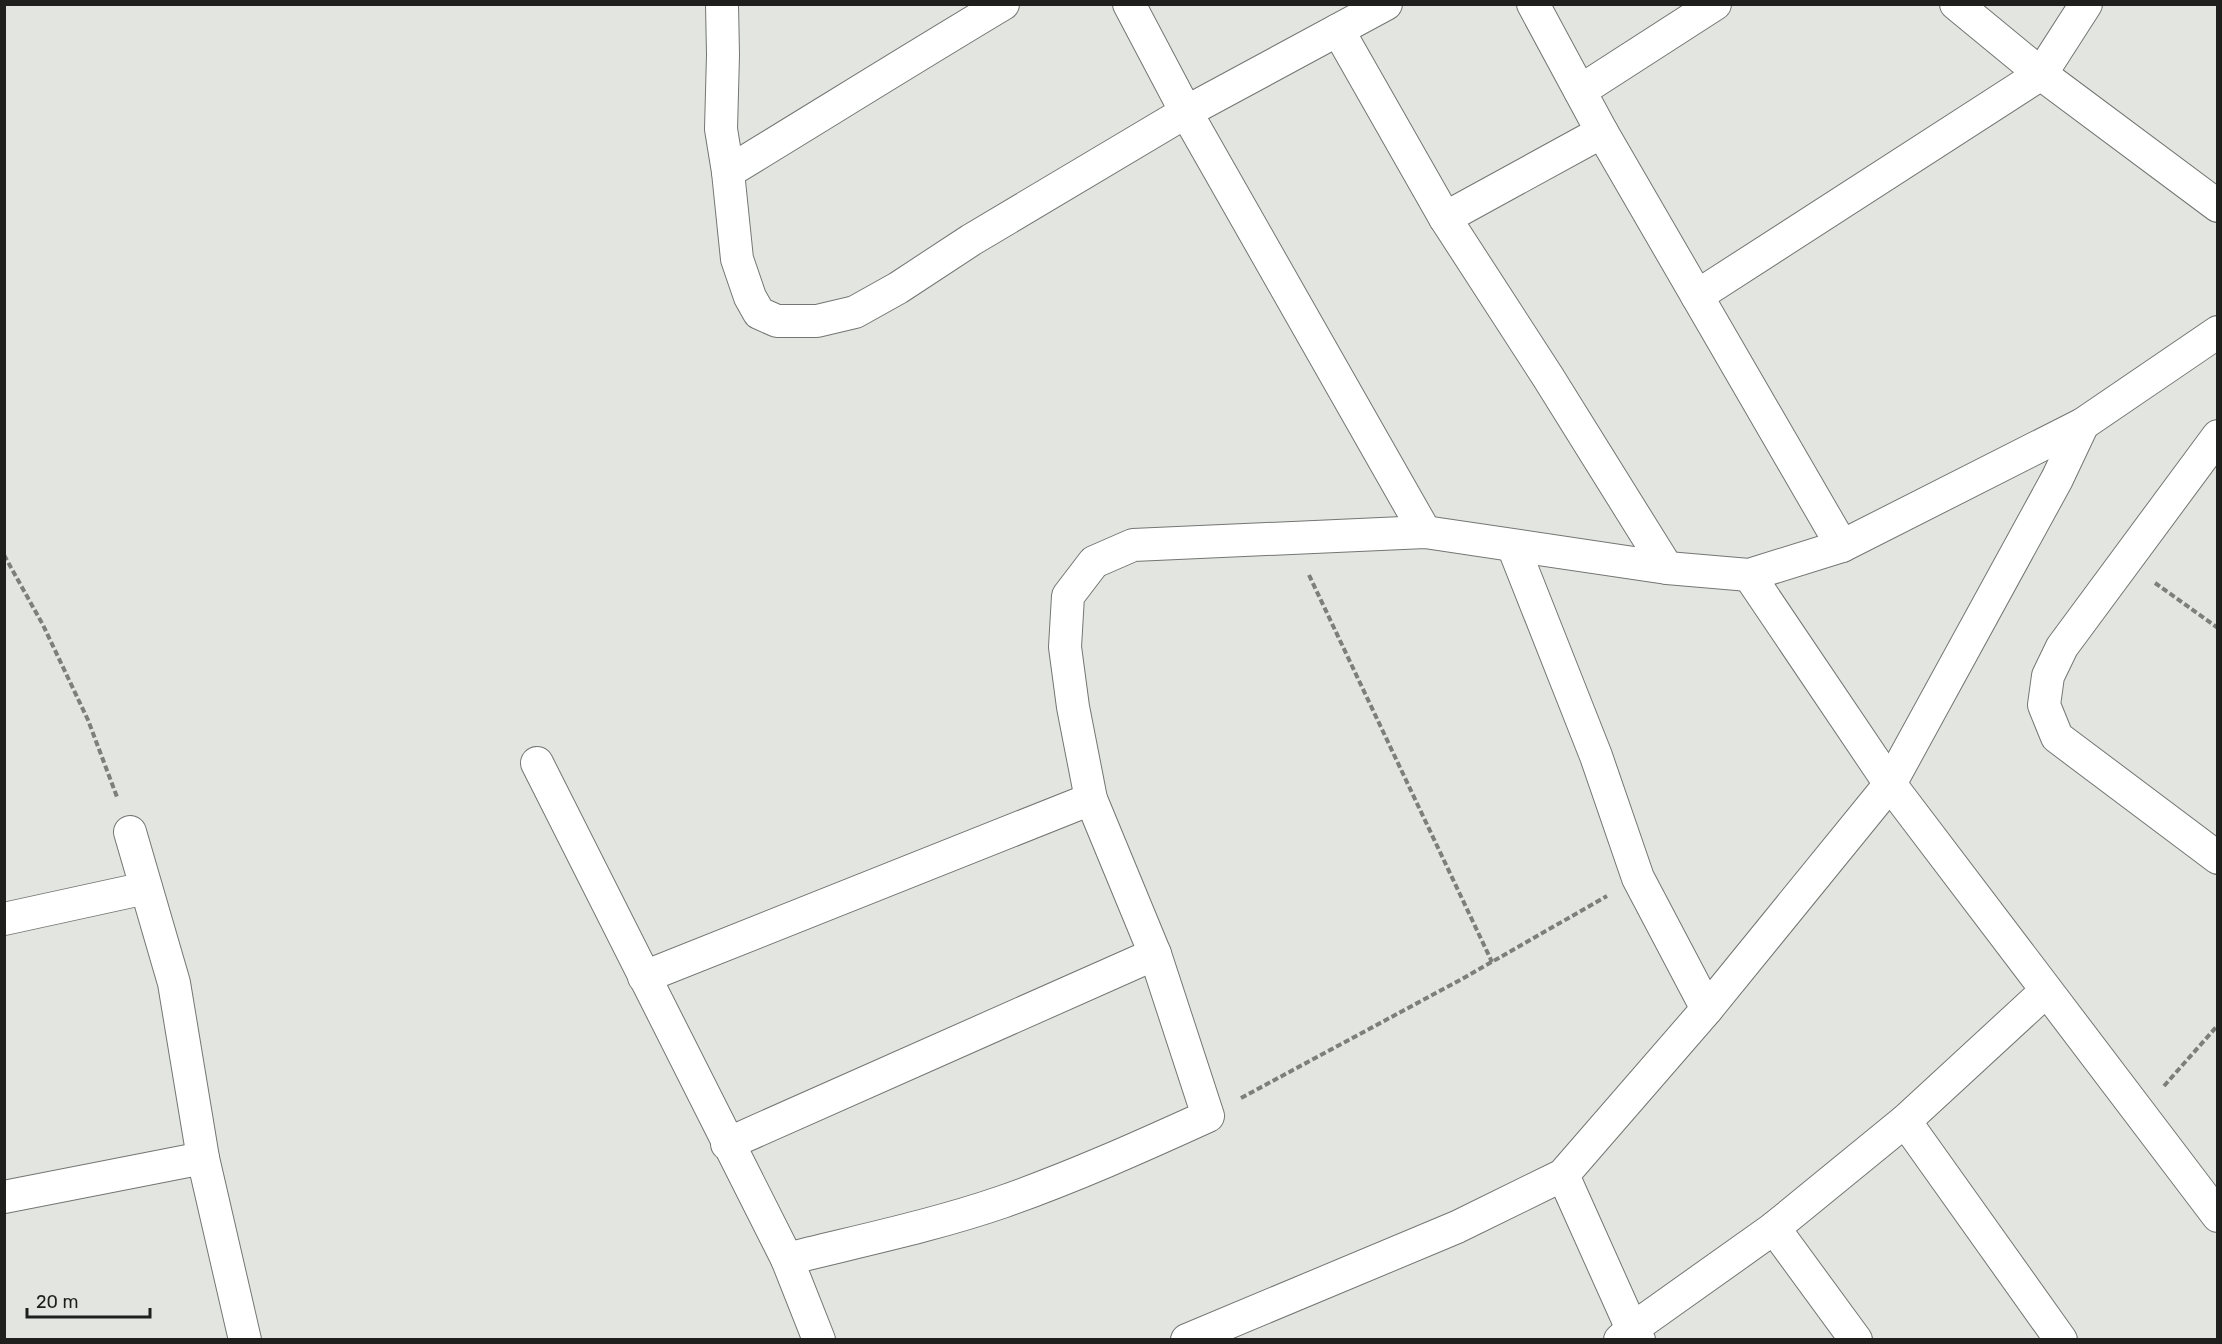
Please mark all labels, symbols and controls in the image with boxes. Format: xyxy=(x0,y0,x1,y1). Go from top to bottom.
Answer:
scale bar xyxy=(27,1281,150,1319)
text: 20 m xyxy=(36,1291,78,1313)

